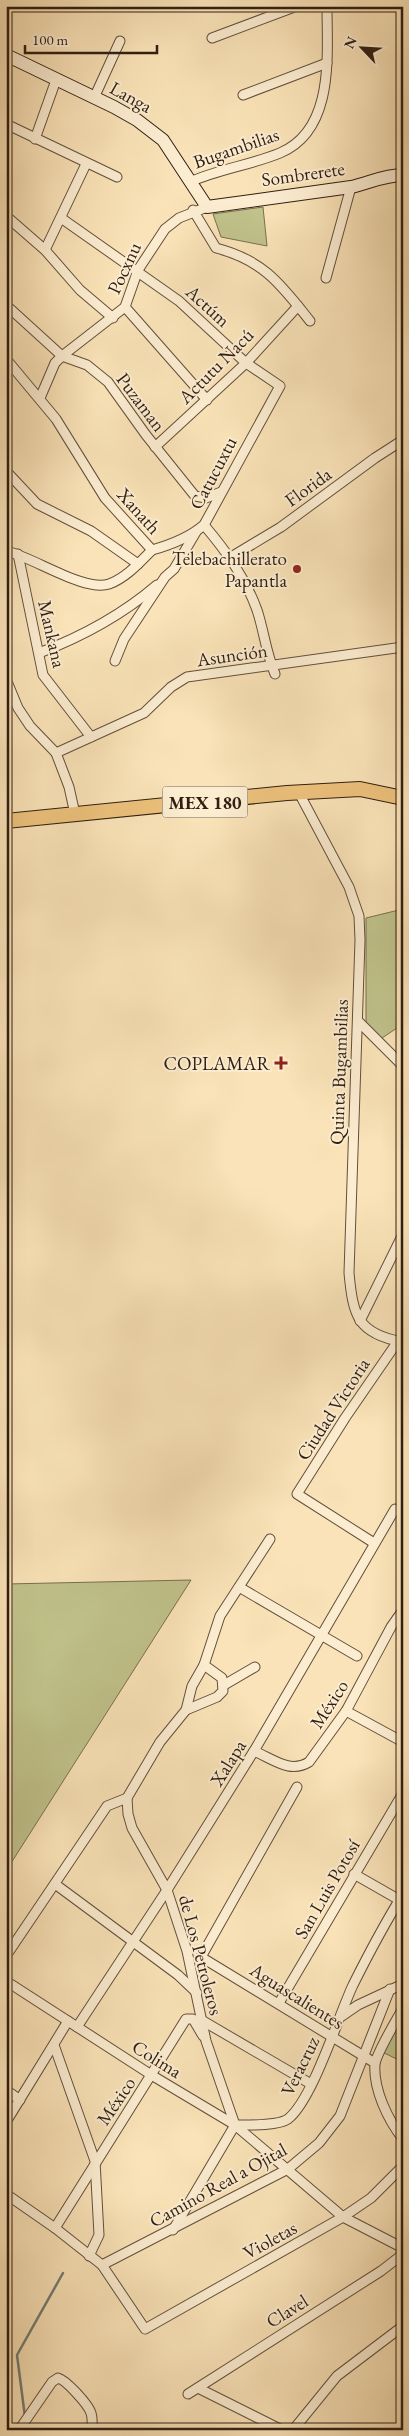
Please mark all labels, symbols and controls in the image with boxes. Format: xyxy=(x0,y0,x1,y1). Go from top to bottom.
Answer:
scale bar xyxy=(25,22,158,54)
north arrow xyxy=(336,22,386,72)
text: 100 m xyxy=(32,30,69,49)
text: N xyxy=(340,33,361,51)
street label: Langa xyxy=(105,75,157,119)
street label: Bugambilias xyxy=(190,122,282,174)
street label: Sombrerete xyxy=(260,156,346,192)
street label: Pocxnu xyxy=(101,238,147,298)
street label: Actúm xyxy=(180,279,236,333)
street label: Actutu Nacú xyxy=(172,323,259,410)
street label: Puzaman xyxy=(111,367,171,437)
street label: Catucuxtu xyxy=(183,432,243,514)
street label: Florida xyxy=(280,461,337,512)
street label: Xanath xyxy=(111,482,167,540)
place label: Telebachillerato Papantla xyxy=(172,546,287,593)
marker: Telebachillerato Papantla xyxy=(291,563,303,575)
street label: Mankana xyxy=(32,598,72,671)
street label: Asunción xyxy=(194,638,269,672)
road number: MEX 180 xyxy=(162,786,248,818)
street label: Quinta Bugambilias xyxy=(324,999,354,1145)
place label: COPLAMAR xyxy=(163,1051,270,1076)
marker: COPLAMAR xyxy=(274,1056,288,1070)
street label: Ciudad Victoria xyxy=(291,1353,376,1465)
street label: México xyxy=(304,1675,354,1733)
street label: Xalapa xyxy=(204,1735,252,1792)
street label: San Luis Potosí xyxy=(288,1834,366,1943)
street label: de Los Petroleros xyxy=(173,1892,229,2018)
street label: Aguascalientes xyxy=(244,1957,349,2035)
street label: Veracruz xyxy=(275,2031,325,2100)
street label: Colima xyxy=(127,2034,187,2084)
street label: México xyxy=(91,2072,141,2130)
street label: Camino Real a Ojital xyxy=(145,2137,292,2233)
street label: Violetas xyxy=(239,2215,301,2265)
street label: Clavel xyxy=(261,2288,313,2334)

